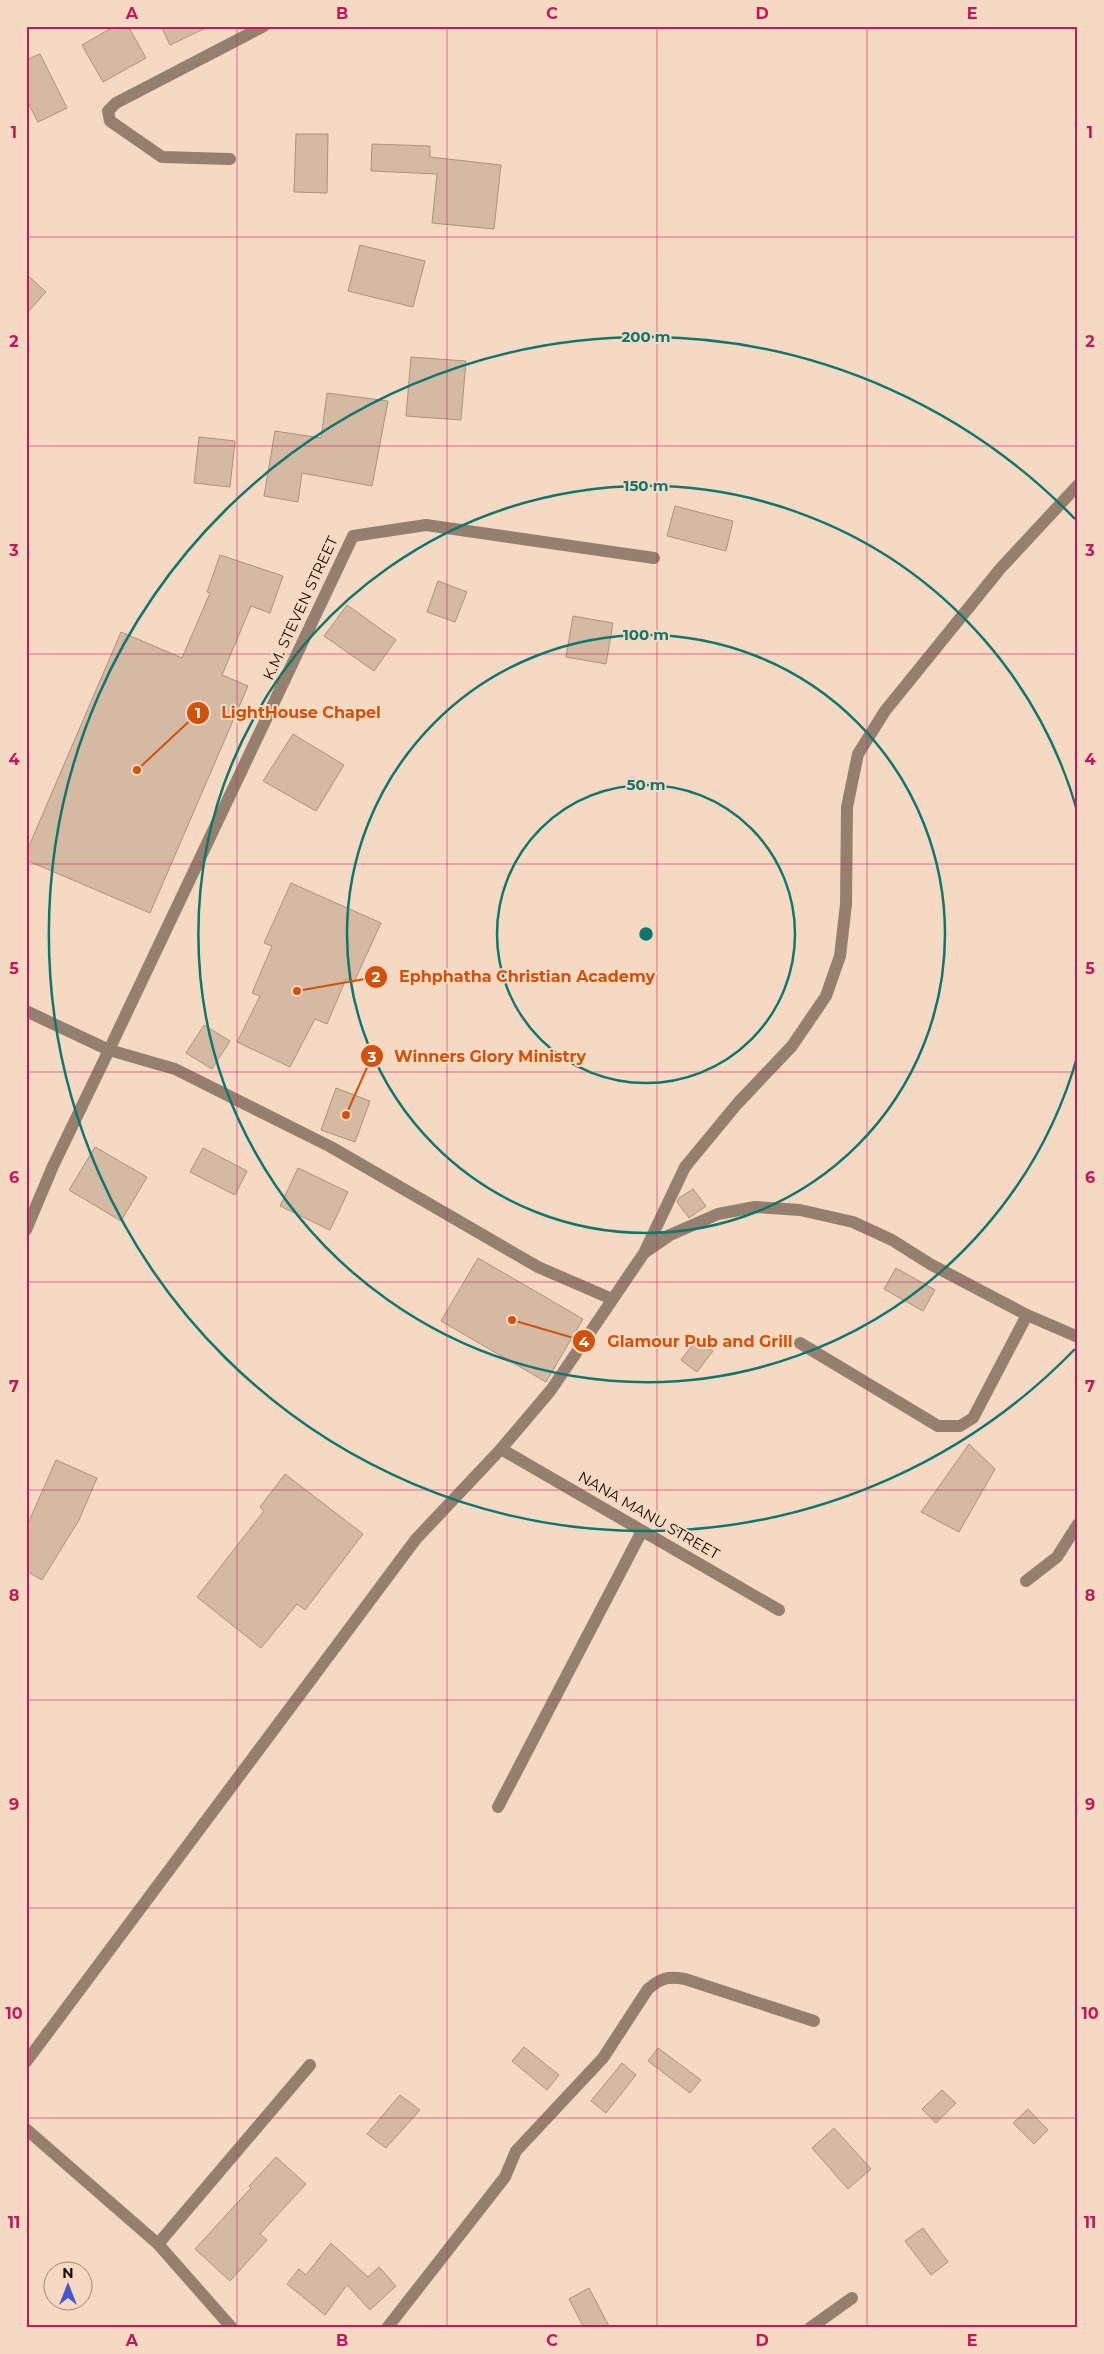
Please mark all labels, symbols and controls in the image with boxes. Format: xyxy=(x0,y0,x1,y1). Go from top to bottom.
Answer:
text: A xyxy=(125,4,139,23)
text: B xyxy=(336,4,348,23)
text: C xyxy=(546,4,558,23)
text: D xyxy=(755,4,769,23)
text: E xyxy=(967,4,977,23)
text: 1 xyxy=(11,123,17,142)
text: 1 xyxy=(1087,123,1093,142)
text: 200 m xyxy=(621,327,671,346)
text: 2 xyxy=(9,332,19,351)
text: 2 xyxy=(1085,332,1095,351)
text: 150 m xyxy=(624,476,668,495)
street label: K.M. STEVEN STREET xyxy=(258,533,342,683)
text: 3 xyxy=(8,541,19,560)
text: 3 xyxy=(1084,541,1095,560)
text: 100 m xyxy=(623,625,669,644)
callout: LightHouse Chapel xyxy=(186,697,390,728)
text: 1 xyxy=(195,703,201,722)
text: LightHouse Chapel xyxy=(221,703,381,722)
text: 4 xyxy=(8,750,20,769)
text: 4 xyxy=(1084,750,1096,769)
text: 50 m xyxy=(626,775,666,794)
centre of rings xyxy=(637,925,655,943)
text: 5 xyxy=(9,959,19,978)
text: 5 xyxy=(1085,959,1095,978)
callout: Ephphatha Christian Academy xyxy=(364,961,665,992)
text: 2 xyxy=(372,967,381,986)
text: Ephphatha Christian Academy xyxy=(399,967,656,986)
callout: Winners Glory Ministry xyxy=(359,1041,596,1072)
text: 3 xyxy=(367,1047,377,1066)
text: Winners Glory Ministry xyxy=(394,1047,586,1066)
text: 6 xyxy=(9,1168,19,1187)
text: 6 xyxy=(1085,1168,1095,1187)
callout: Glamour Pub and Grill xyxy=(572,1326,802,1357)
text: 4 xyxy=(579,1332,590,1351)
text: Glamour Pub and Grill xyxy=(607,1332,793,1351)
text: 7 xyxy=(9,1377,19,1396)
text: 7 xyxy=(1085,1377,1095,1396)
street label: NANA MANU STREET xyxy=(575,1467,723,1563)
text: 8 xyxy=(9,1586,19,1605)
text: 8 xyxy=(1085,1586,1095,1605)
text: 9 xyxy=(9,1795,19,1814)
text: 9 xyxy=(1085,1795,1095,1814)
text: 10 xyxy=(5,2004,23,2023)
text: 10 xyxy=(1081,2004,1099,2023)
text: 11 xyxy=(8,2213,20,2232)
text: 11 xyxy=(1084,2213,1096,2232)
north arrow xyxy=(42,2262,92,2312)
text: N xyxy=(62,2264,74,2282)
text: A xyxy=(125,2331,139,2350)
text: B xyxy=(336,2331,348,2350)
text: C xyxy=(546,2331,558,2350)
text: D xyxy=(755,2331,769,2350)
text: E xyxy=(967,2331,977,2350)

